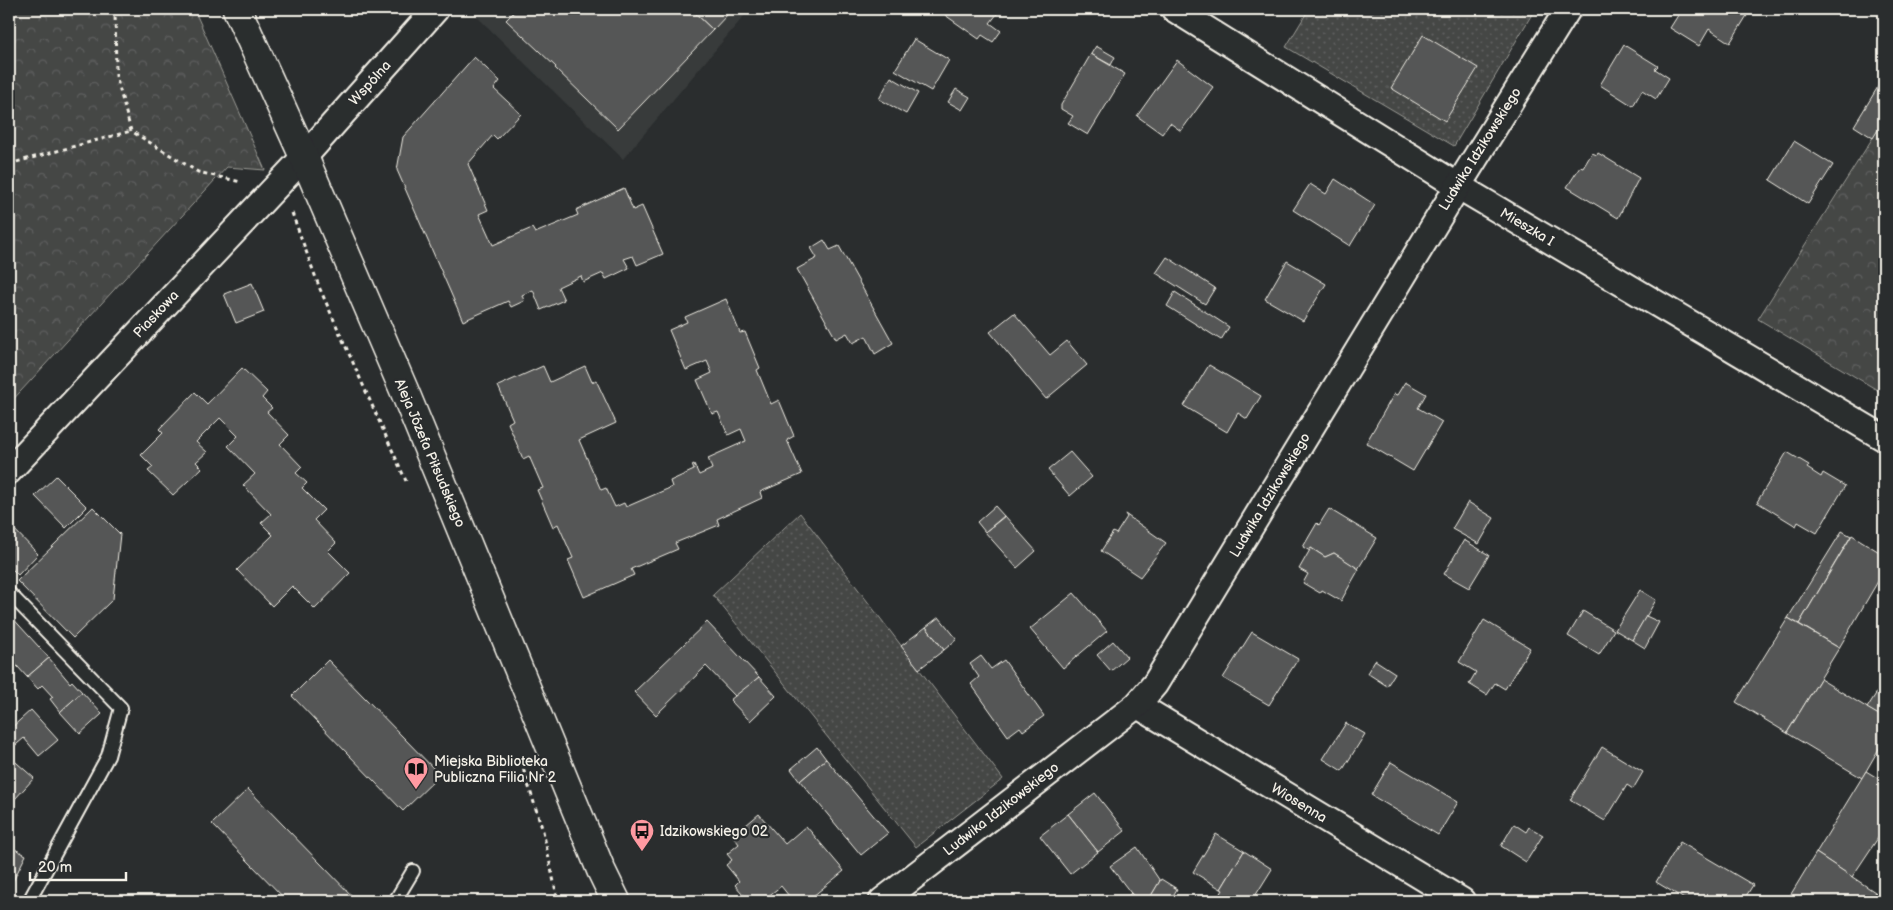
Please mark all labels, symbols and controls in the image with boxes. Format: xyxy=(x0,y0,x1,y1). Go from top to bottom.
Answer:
street label: Wspólna xyxy=(345,57,395,109)
street label: Ludwika Idzikowskiego xyxy=(1435,84,1525,214)
street label: Mieszka I xyxy=(1497,204,1557,250)
street label: Piaskowa xyxy=(130,287,182,341)
street label: Aleja Józefa Piłsudskiego xyxy=(391,376,469,530)
street label: Ludwika Idzikowskiego xyxy=(1226,430,1314,560)
place label: Miejska Biblioteka Publiczna Filia Nr 2 xyxy=(434,753,557,786)
library icon: Miejska Biblioteka Publiczna Filia Nr 2 xyxy=(403,756,429,790)
street label: Ludwika Idzikowskiego xyxy=(940,759,1062,859)
street label: Wiosenna xyxy=(1268,780,1330,826)
bus stop icon: Idzikowskiego 02 xyxy=(629,818,655,852)
place label: Idzikowskiego 02 xyxy=(660,823,769,840)
scale bar xyxy=(30,850,126,882)
text: 20 m xyxy=(38,858,72,877)

